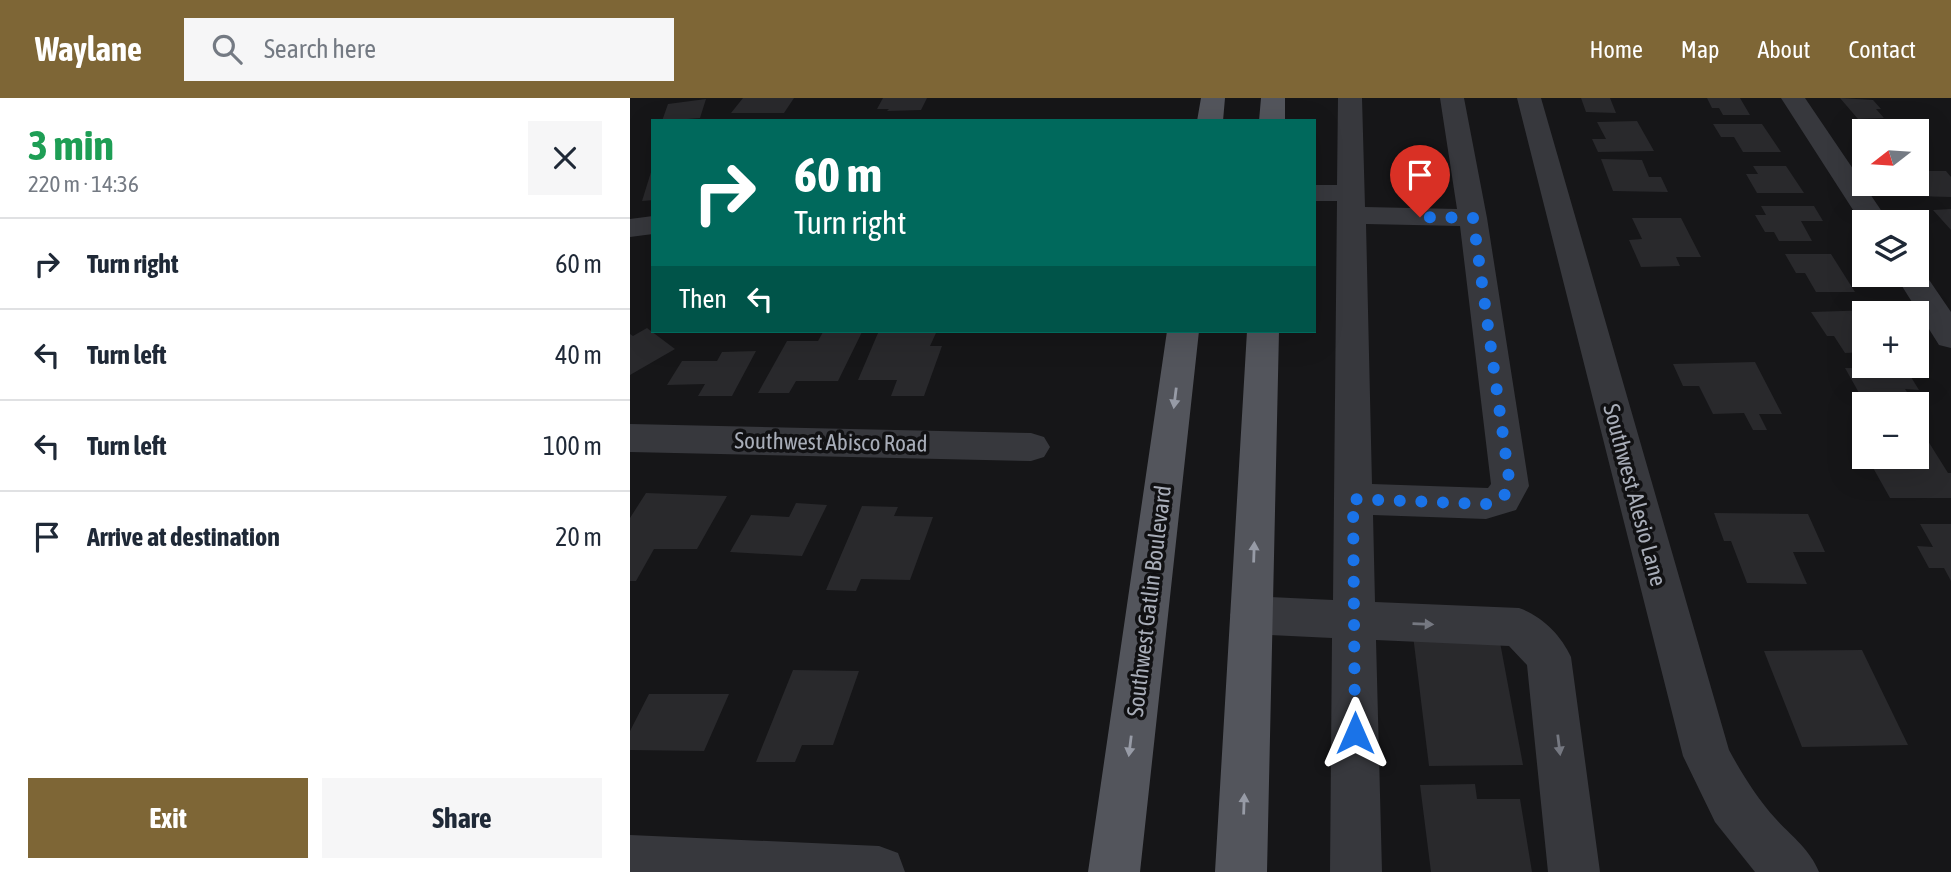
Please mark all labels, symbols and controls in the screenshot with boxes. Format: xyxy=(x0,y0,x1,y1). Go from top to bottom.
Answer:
search box xyxy=(184,18,674,81)
text: Waylane xyxy=(35,30,142,68)
icon: search xyxy=(208,30,246,68)
text: Search here xyxy=(264,34,376,64)
text: Home xyxy=(1589,36,1643,63)
text: Map xyxy=(1681,36,1719,63)
text: About xyxy=(1757,36,1810,63)
text: Contact xyxy=(1848,36,1916,63)
north arrow xyxy=(1852,119,1928,196)
map controls xyxy=(1852,119,1929,469)
text: 3 min xyxy=(28,121,114,169)
button: close xyxy=(528,121,602,195)
pin xyxy=(1390,145,1450,217)
text: 60 m xyxy=(794,146,882,202)
icon: right xyxy=(679,147,770,238)
icon: arrive xyxy=(1401,156,1439,194)
text: 220 m · 14:36 xyxy=(28,171,139,197)
text: Turn right xyxy=(794,204,907,241)
button: layers xyxy=(1852,210,1929,287)
icon: right xyxy=(28,245,66,283)
text: Turn right xyxy=(87,249,178,279)
text: 60 m xyxy=(555,249,602,279)
icon: left xyxy=(741,280,779,318)
text: Then xyxy=(679,284,727,314)
button: + xyxy=(1852,301,1929,378)
icon: left xyxy=(28,336,66,374)
text: Turn left xyxy=(87,340,167,370)
text: 40 m xyxy=(555,340,602,370)
one-way arrow xyxy=(1169,388,1180,410)
button: − xyxy=(1852,392,1929,469)
street label: Southwest Alesio Lane xyxy=(1598,401,1672,589)
icon: left xyxy=(28,427,66,465)
street label: Southwest Abisco Road xyxy=(734,427,928,457)
text: Turn left xyxy=(87,431,167,461)
text: 100 m xyxy=(543,431,602,461)
street label: Southwest Gatlin Boulevard xyxy=(1122,484,1176,718)
icon: arrive xyxy=(28,518,66,556)
text: Arrive at destination xyxy=(87,522,280,552)
text: 20 m xyxy=(555,522,602,552)
one-way arrow xyxy=(1249,541,1260,563)
one-way arrow xyxy=(1412,618,1434,630)
position arrow xyxy=(1318,696,1392,770)
one-way arrow xyxy=(1554,734,1565,756)
one-way arrow xyxy=(1125,735,1136,757)
button: Exit xyxy=(28,778,308,858)
button: Share xyxy=(322,778,602,858)
one-way arrow xyxy=(1239,793,1250,815)

